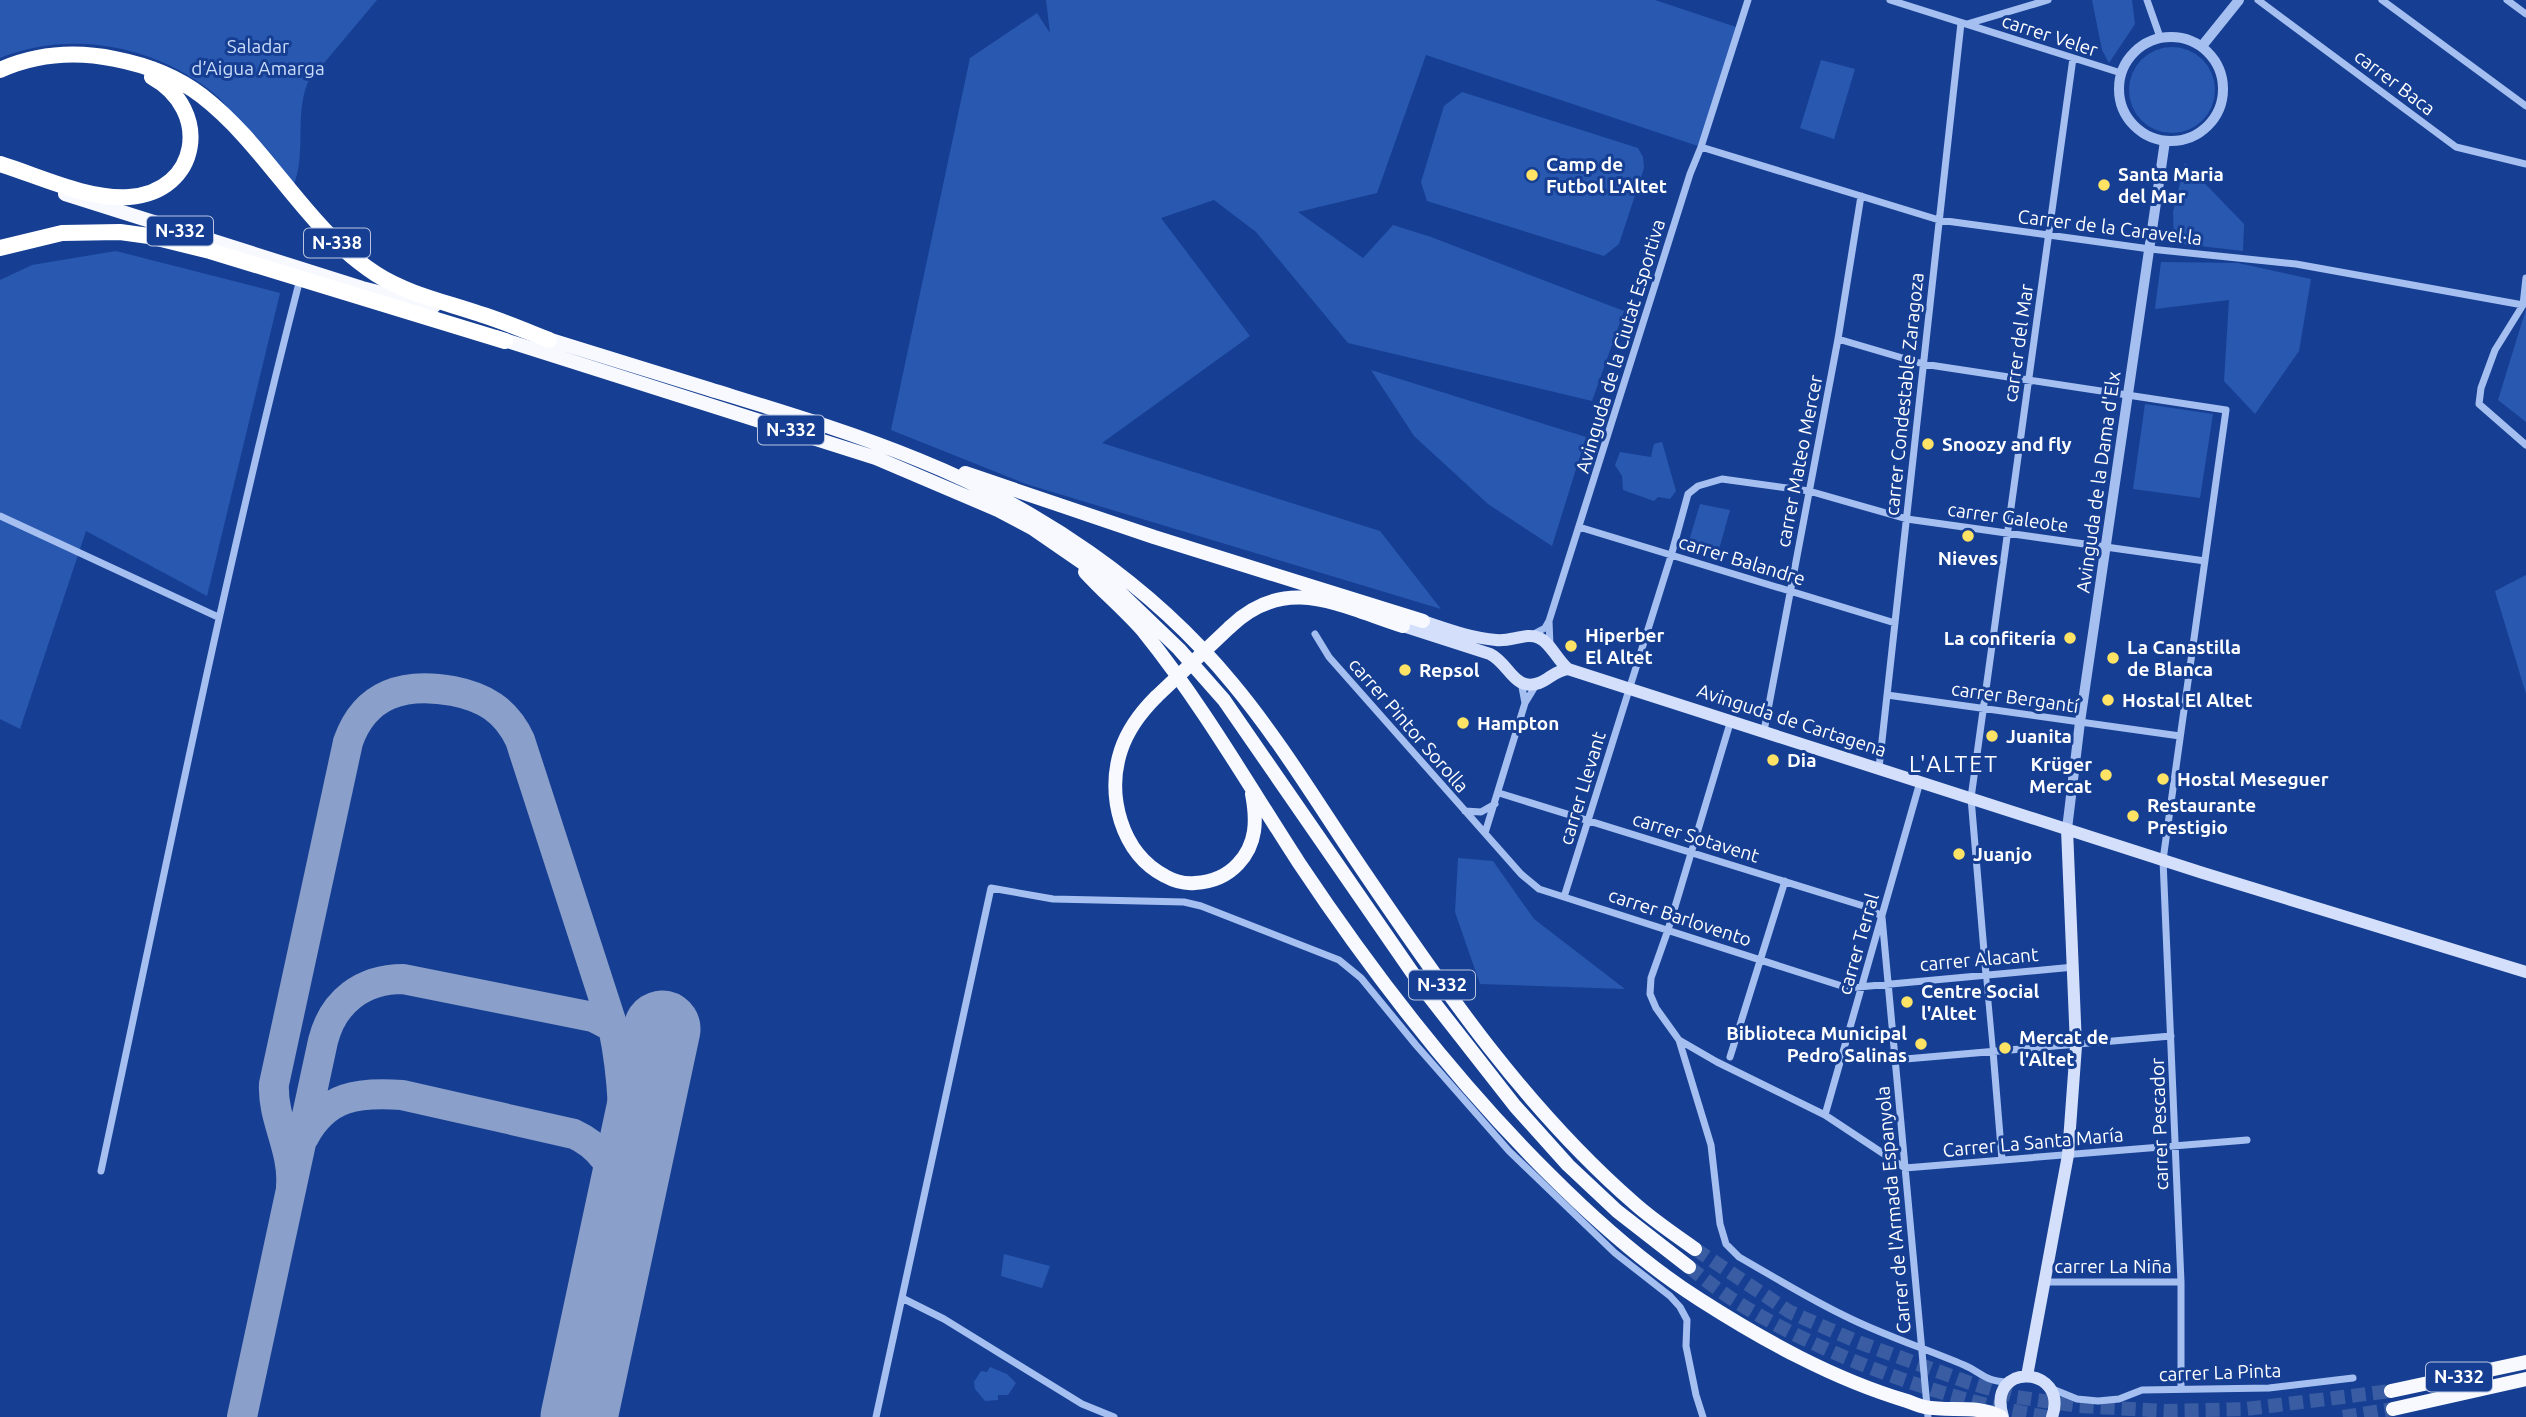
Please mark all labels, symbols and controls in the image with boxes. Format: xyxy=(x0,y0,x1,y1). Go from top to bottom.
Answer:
street label: carrer Veler xyxy=(1999,9,2101,61)
park label: Saladar d’Aigua Amarga xyxy=(191,35,325,79)
street label: carrer Baca xyxy=(2350,45,2440,119)
place label: Camp de Futbol L'Altet xyxy=(1546,153,1667,197)
place label: Santa Maria del Mar xyxy=(2118,163,2224,207)
marker: Camp de Futbol L'Altet xyxy=(1524,167,1540,183)
marker: Santa Maria del Mar xyxy=(2096,177,2112,193)
street label: Carrer de la Caravel·la xyxy=(2017,205,2203,249)
road number: N-332 xyxy=(147,216,213,246)
street label: Avinguda de la Ciutat Esportiva xyxy=(1571,216,1669,476)
road number: N-338 xyxy=(304,229,370,258)
street label: carrer Condestable Zaragoza xyxy=(1880,271,1928,517)
street label: carrer del Mar xyxy=(1999,282,2037,404)
street label: Avinguda de la Dama d'Elx xyxy=(2072,369,2125,594)
street label: carrer Mateo Mercer xyxy=(1771,373,1827,549)
road number: N-332 xyxy=(758,416,824,444)
place label: Snoozy and fly xyxy=(1942,433,2072,455)
marker: Snoozy and fly xyxy=(1920,436,1936,452)
street label: carrer Galeote xyxy=(1946,498,2070,536)
marker: Nieves xyxy=(1960,528,1976,544)
street label: carrer Balandre xyxy=(1676,530,1808,590)
place label: Nieves xyxy=(1938,547,1998,569)
place label: Hiperber El Altet xyxy=(1585,624,1665,668)
place label: La confitería xyxy=(1944,627,2056,649)
marker: La confitería xyxy=(2062,630,2078,646)
place label: La Canastilla de Blanca xyxy=(2127,636,2241,680)
marker: Hiperber El Altet xyxy=(1563,638,1579,654)
marker: La Canastilla de Blanca xyxy=(2105,650,2121,666)
street label: carrer Pintor Sorolla xyxy=(1345,653,1473,797)
place label: Repsol xyxy=(1419,659,1480,681)
marker: Repsol xyxy=(1397,662,1413,678)
street label: carrer Bergantí xyxy=(1950,677,2080,717)
street label: Avinguda de Cartagena xyxy=(1695,679,1889,761)
place label: Hostal El Altet xyxy=(2122,689,2252,711)
marker: Hostal El Altet xyxy=(2100,692,2116,708)
place label: Hampton xyxy=(1477,712,1559,734)
marker: Hampton xyxy=(1455,715,1471,731)
place label: Juanita xyxy=(2006,725,2072,747)
street label: carrer Llevant xyxy=(1554,728,1610,847)
marker: Juanita xyxy=(1984,728,2000,744)
place label: Dia xyxy=(1787,749,1816,771)
district label: L'ALTET xyxy=(1909,751,1999,776)
marker: Dia xyxy=(1765,752,1781,768)
place label: Krüger Mercat xyxy=(2029,753,2092,797)
marker: Krüger Mercat xyxy=(2098,767,2114,783)
place label: Hostal Meseguer xyxy=(2177,768,2329,790)
marker: Hostal Meseguer xyxy=(2155,771,2171,787)
place label: Restaurante Prestigio xyxy=(2147,794,2256,838)
street label: carrer Sotavent xyxy=(1630,807,1762,867)
marker: Restaurante Prestigio xyxy=(2125,808,2141,824)
place label: Juanjo xyxy=(1973,843,2032,865)
marker: Juanjo xyxy=(1951,846,1967,862)
street label: carrer Barlovento xyxy=(1606,883,1754,951)
street label: carrer Terral xyxy=(1833,891,1883,997)
street label: carrer Alacant xyxy=(1919,943,2040,975)
road number: N-332 xyxy=(1409,970,1475,1000)
place label: Centre Social l'Altet xyxy=(1921,980,2039,1024)
marker: Centre Social l'Altet xyxy=(1899,994,1915,1010)
place label: Biblioteca Municipal Pedro Salinas xyxy=(1726,1022,1907,1066)
place label: Mercat de l'Altet xyxy=(2019,1026,2109,1070)
marker: Biblioteca Municipal Pedro Salinas xyxy=(1913,1036,1929,1052)
marker: Mercat de l'Altet xyxy=(1997,1040,2013,1056)
street label: carrer Pescador xyxy=(2146,1057,2172,1191)
street label: Carrer de l'Armada Espanyola xyxy=(1871,1085,1915,1335)
street label: Carrer La Santa María xyxy=(1942,1123,2124,1161)
street label: carrer La Niña xyxy=(2054,1255,2172,1277)
street label: carrer La Pinta xyxy=(2158,1359,2282,1385)
road number: N-332 xyxy=(2426,1362,2492,1392)

